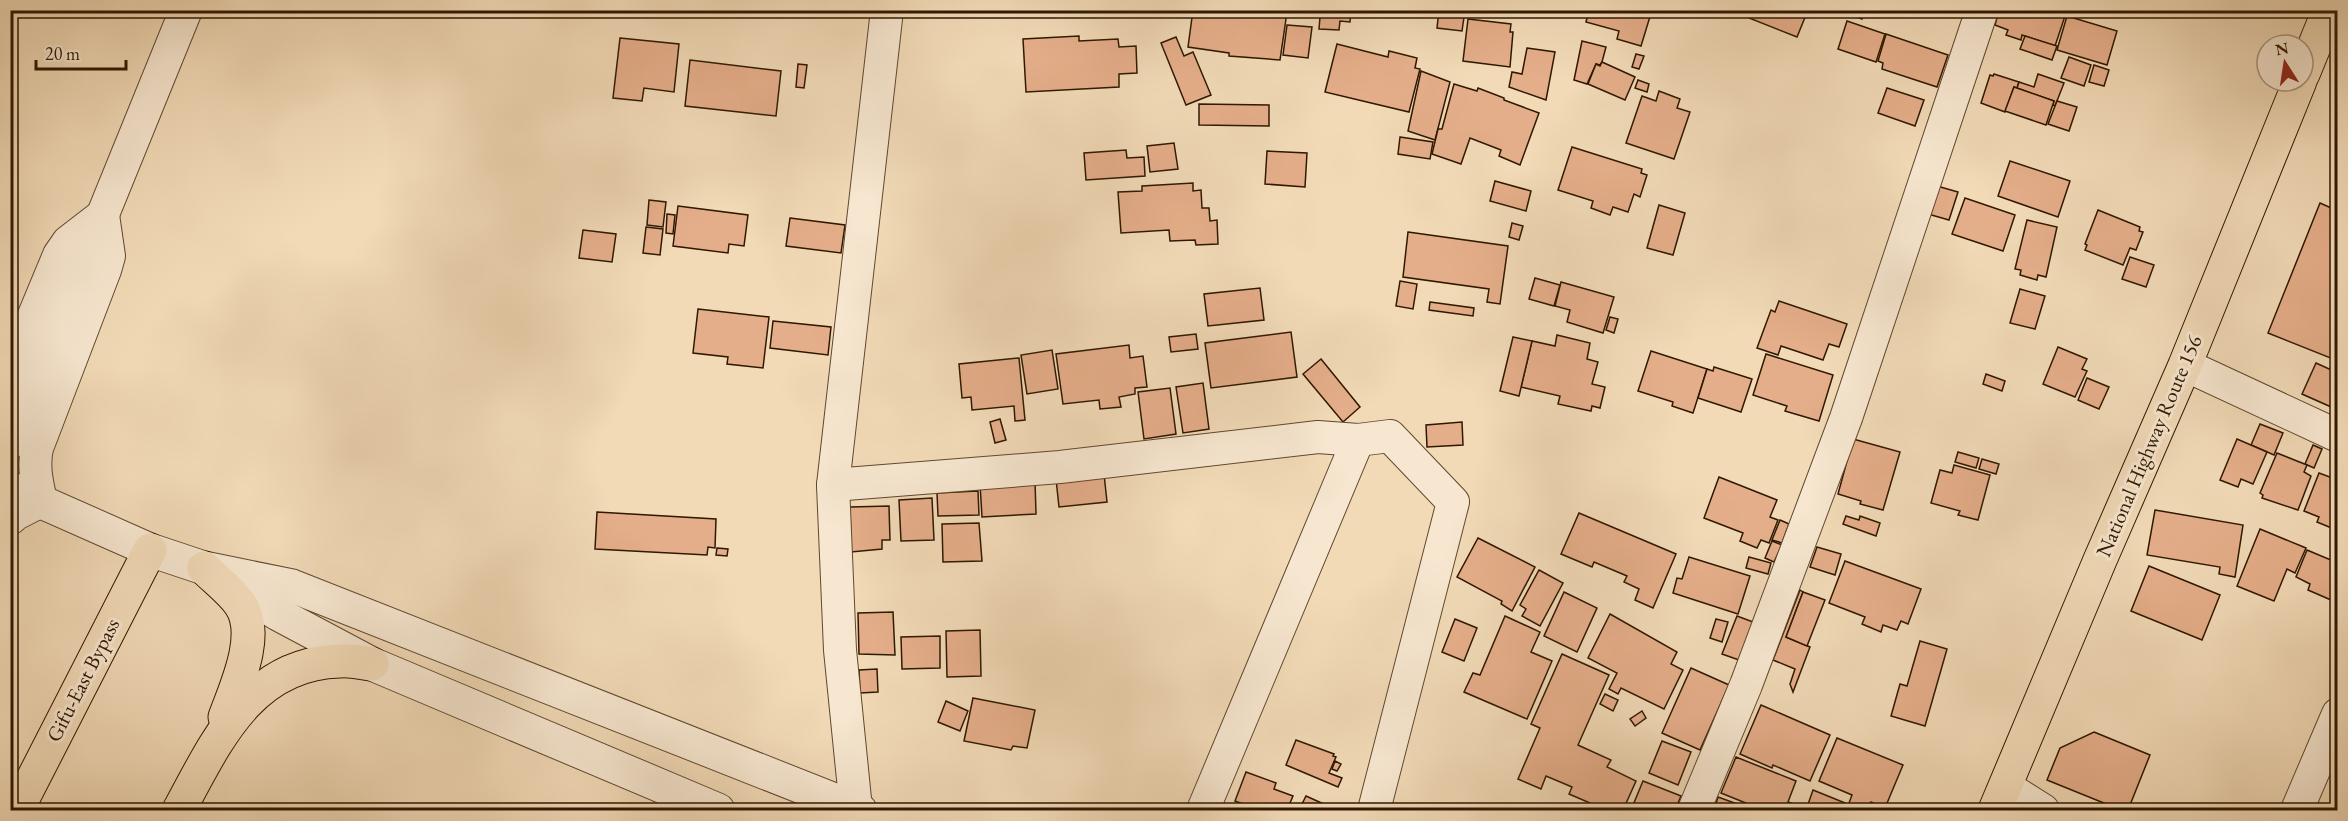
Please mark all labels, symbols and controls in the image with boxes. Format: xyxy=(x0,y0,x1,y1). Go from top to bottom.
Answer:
scale bar xyxy=(36,33,126,71)
north arrow xyxy=(2255,33,2315,93)
text: N xyxy=(2273,37,2291,60)
text: 20 m xyxy=(45,42,80,65)
street label: National Highway Route 156 xyxy=(2089,331,2208,561)
street label: Gifu-East Bypass xyxy=(40,613,125,746)

